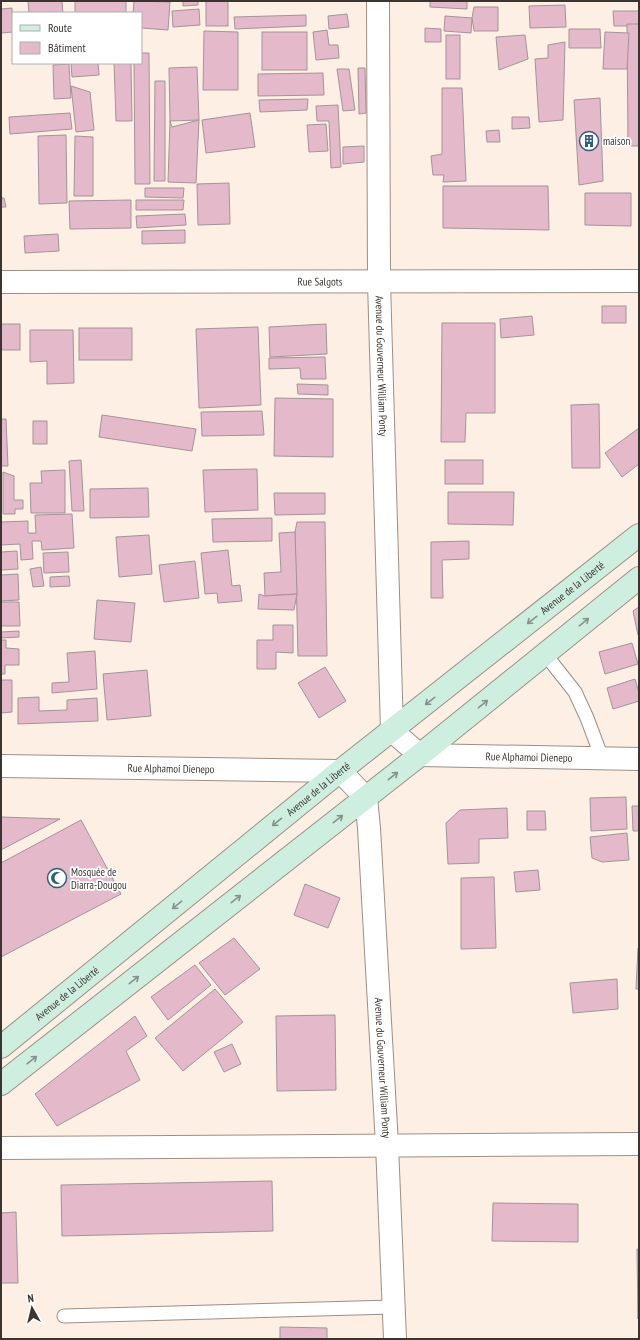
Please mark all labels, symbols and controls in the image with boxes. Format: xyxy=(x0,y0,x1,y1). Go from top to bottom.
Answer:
legend xyxy=(12,12,142,64)
text: Route xyxy=(48,20,72,35)
text: Bâtiment xyxy=(48,40,86,55)
building icon: maison xyxy=(578,130,600,152)
place label: maison xyxy=(603,134,630,148)
street label: Rue Salgots xyxy=(298,274,343,289)
street label: Avenue du Gouverneur William Ponty xyxy=(372,295,390,437)
street label: Avenue de la Liberté xyxy=(537,558,608,617)
one-way arrow xyxy=(526,616,537,624)
one-way arrow xyxy=(579,618,589,627)
one-way arrow xyxy=(424,696,435,705)
one-way arrow xyxy=(477,700,488,708)
street label: Rue Alphamoi Dienepo xyxy=(485,749,573,765)
street label: Avenue de la Liberté xyxy=(283,758,353,819)
street label: Rue Alphamoi Dienepo xyxy=(127,761,215,776)
one-way arrow xyxy=(387,772,398,781)
one-way arrow xyxy=(333,815,344,823)
one-way arrow xyxy=(272,818,283,827)
place label: Mosquée de Diarra-Dougou xyxy=(71,865,127,892)
mosque icon: Mosquée de Diarra-Dougou xyxy=(46,867,68,889)
one-way arrow xyxy=(231,895,242,904)
one-way arrow xyxy=(171,900,182,909)
street label: Avenue de la Liberté xyxy=(32,963,102,1023)
one-way arrow xyxy=(128,975,139,984)
street label: Avenue du Gouverneur William Ponty xyxy=(372,997,394,1140)
one-way arrow xyxy=(26,1056,37,1064)
north arrow xyxy=(12,1288,52,1328)
text: N xyxy=(27,1291,35,1305)

